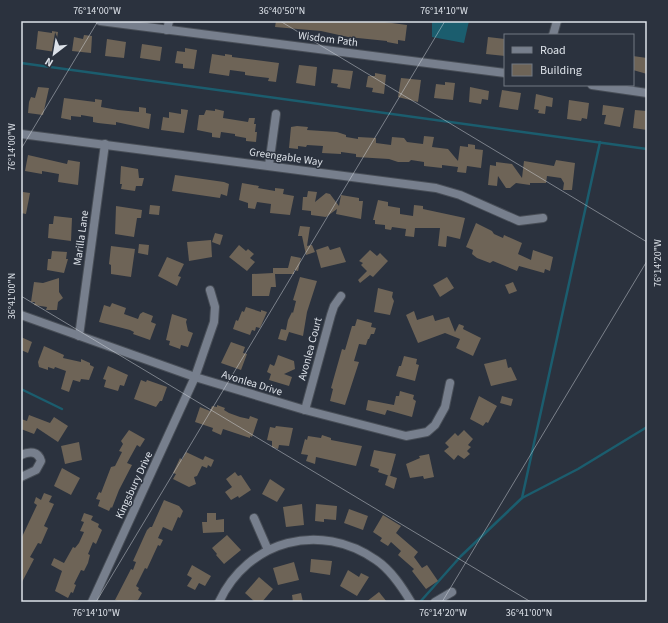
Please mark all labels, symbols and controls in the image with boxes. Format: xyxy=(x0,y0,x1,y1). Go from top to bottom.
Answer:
text: 76°14'00"W xyxy=(73,4,121,18)
text: 36°40'50"N xyxy=(259,4,305,18)
text: 76°14'10"W xyxy=(420,4,468,18)
street label: Wisdom Path xyxy=(297,28,359,50)
north arrow xyxy=(34,34,74,74)
legend xyxy=(504,34,634,86)
text: Road xyxy=(540,42,566,59)
text: N xyxy=(42,54,56,70)
text: Building xyxy=(540,62,582,79)
text: 76°14'00"W xyxy=(5,123,19,171)
street label: Greengable Way xyxy=(248,144,324,170)
street label: Marilla Lane xyxy=(70,209,92,267)
text: 76°14'20"W xyxy=(651,239,665,287)
text: 36°41'00"N xyxy=(5,273,19,319)
street label: Avonlea Court xyxy=(294,316,326,382)
street label: Avonlea Drive xyxy=(220,367,285,399)
street label: Kingsbury Drive xyxy=(112,448,156,521)
text: 76°14'10"W xyxy=(72,606,120,620)
text: 76°14'20"W xyxy=(419,606,467,620)
text: 36°41'00"N xyxy=(506,606,552,620)

